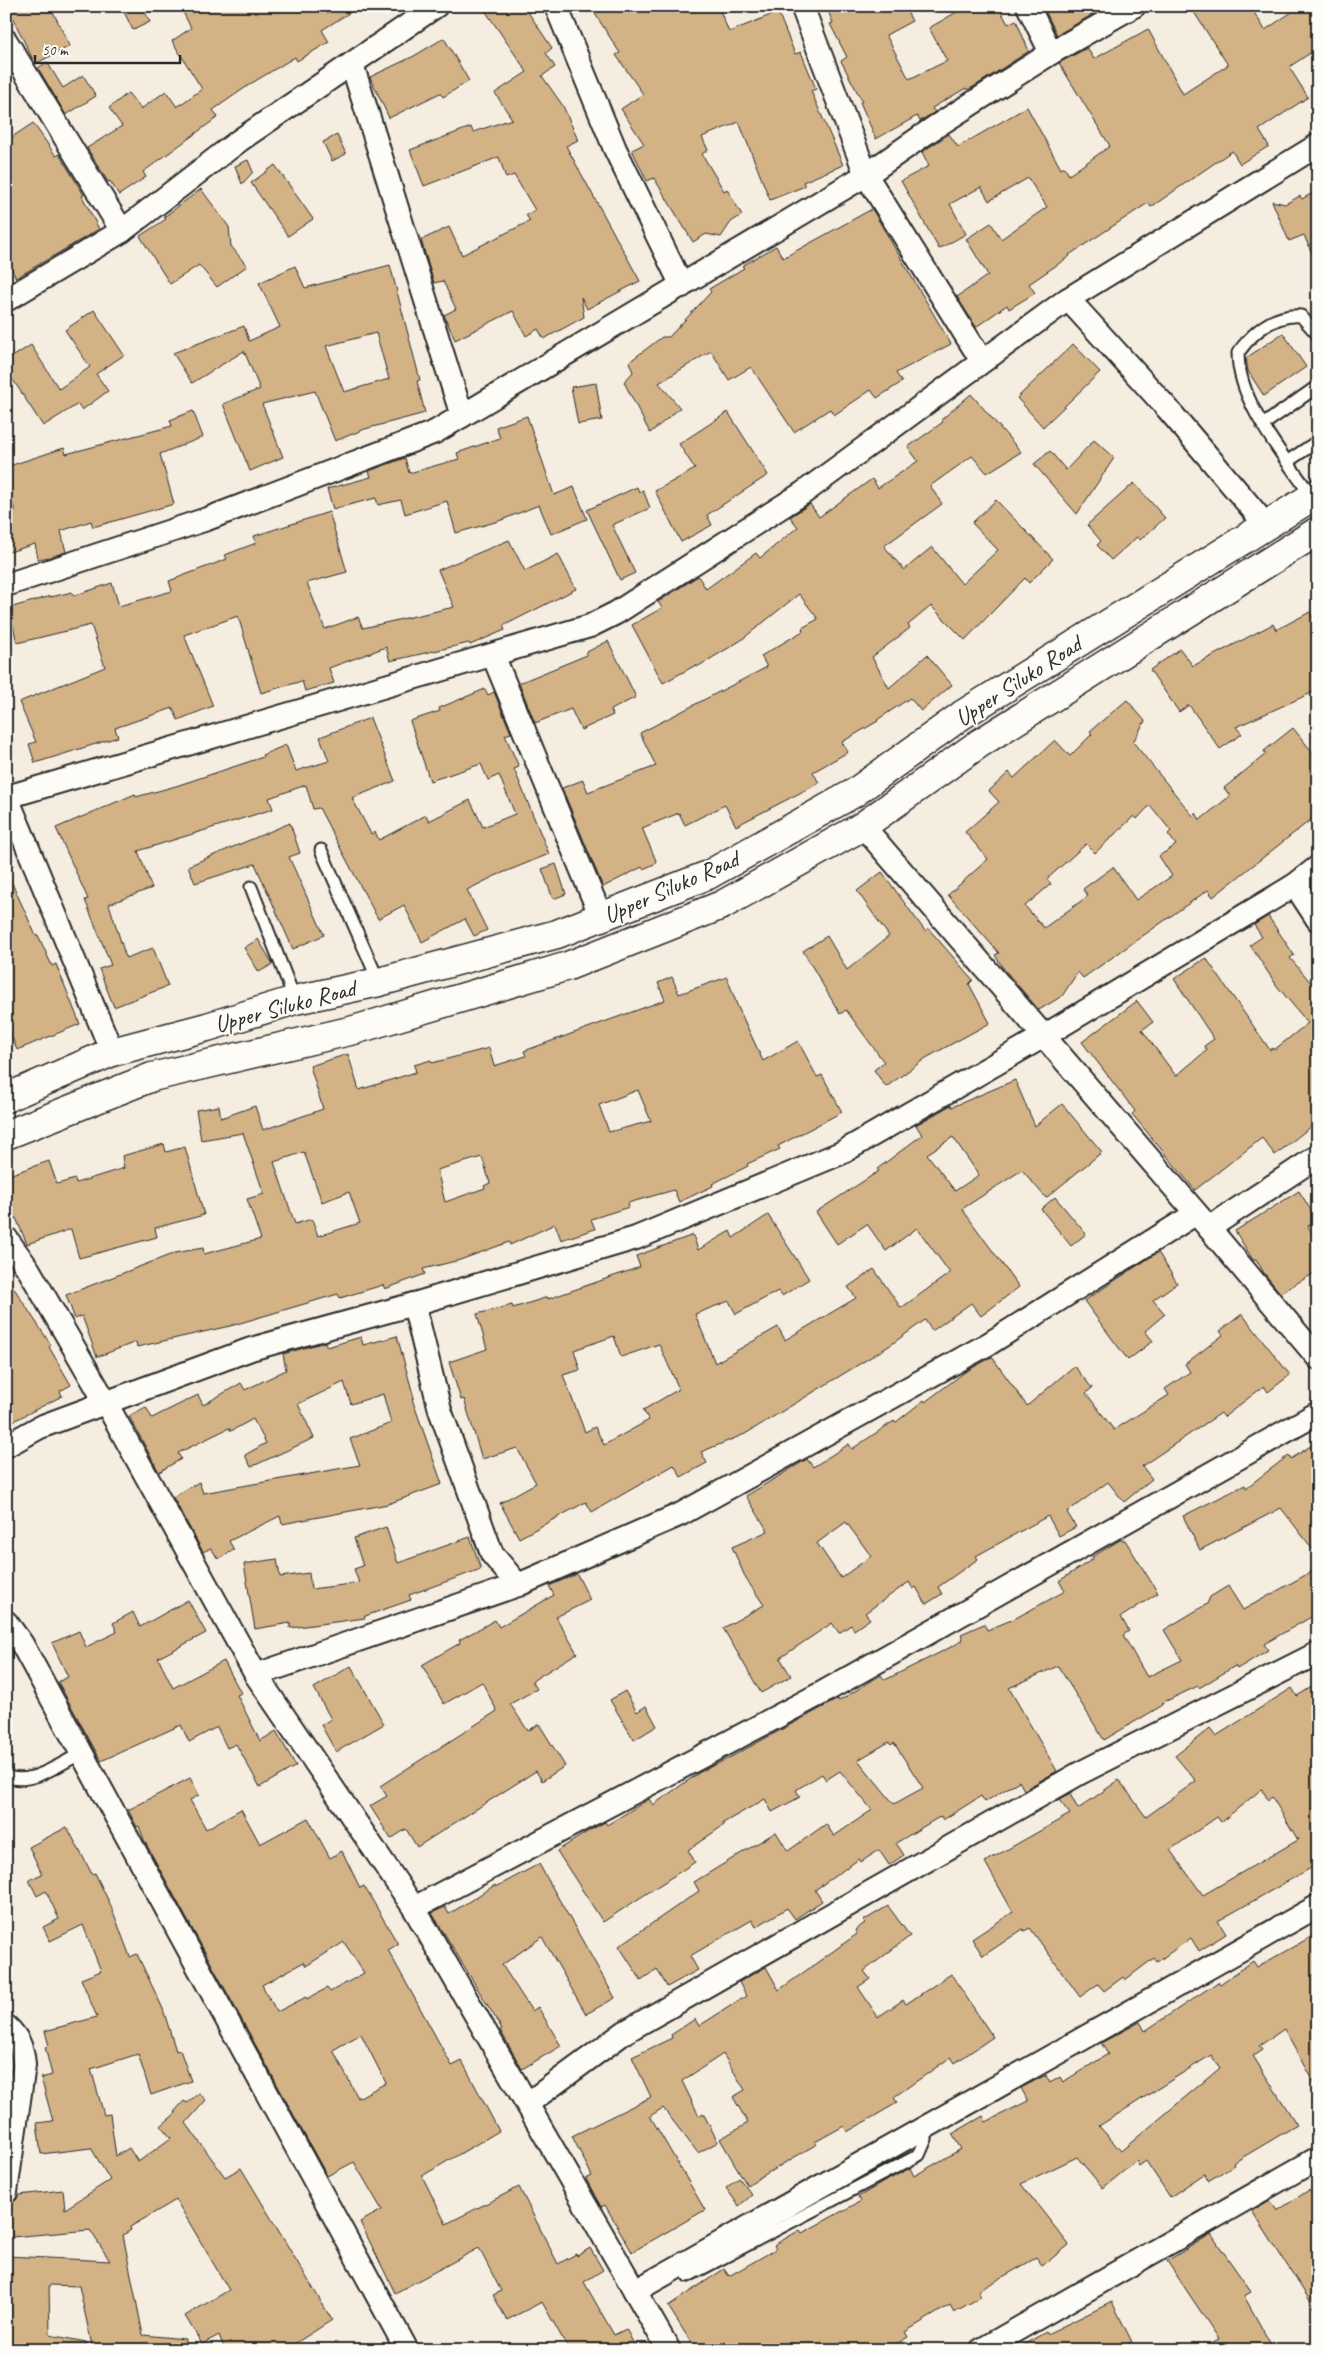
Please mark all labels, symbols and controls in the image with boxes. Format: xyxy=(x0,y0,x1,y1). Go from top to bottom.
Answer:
scale bar xyxy=(35,32,180,64)
text: 50 m xyxy=(42,41,69,60)
street label: Upper Siluko Road xyxy=(949,627,1090,733)
street label: Upper Siluko Road xyxy=(599,842,746,930)
street label: Upper Siluko Road xyxy=(211,972,362,1039)

